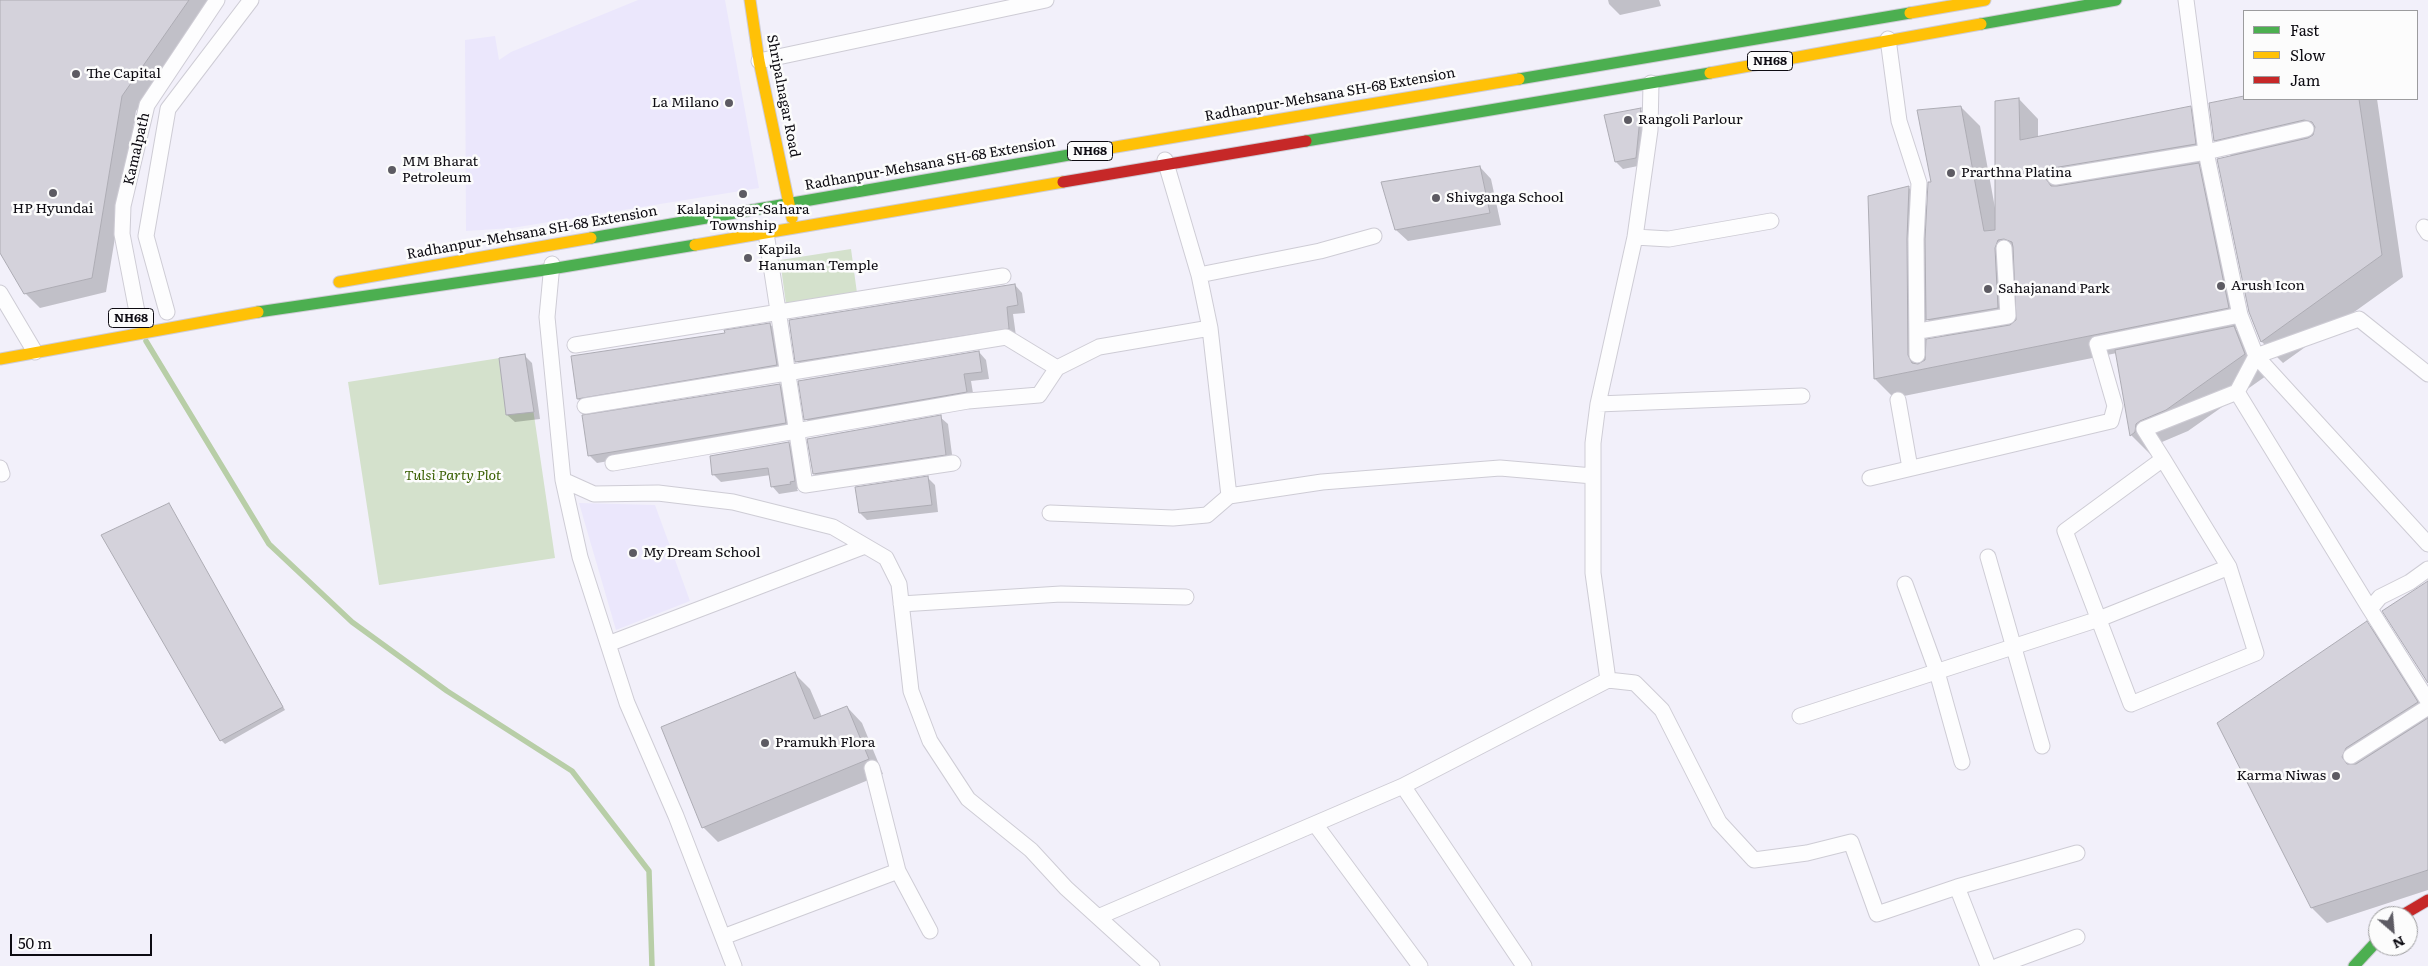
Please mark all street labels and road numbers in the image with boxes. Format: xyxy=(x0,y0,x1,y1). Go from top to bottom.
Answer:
street label: Shripalnagar Road xyxy=(763,33,803,159)
road number: NH68 xyxy=(1748,51,1792,70)
street label: Radhanpur-Mehsana SH-68 Extension xyxy=(1203,65,1457,125)
street label: Kamalpath xyxy=(120,111,154,187)
street label: Radhanpur-Mehsana SH-68 Extension xyxy=(803,134,1057,194)
road number: NH68 xyxy=(1068,142,1112,160)
street label: Radhanpur-Mehsana SH-68 Extension xyxy=(405,203,659,263)
road number: NH68 xyxy=(108,308,154,328)

